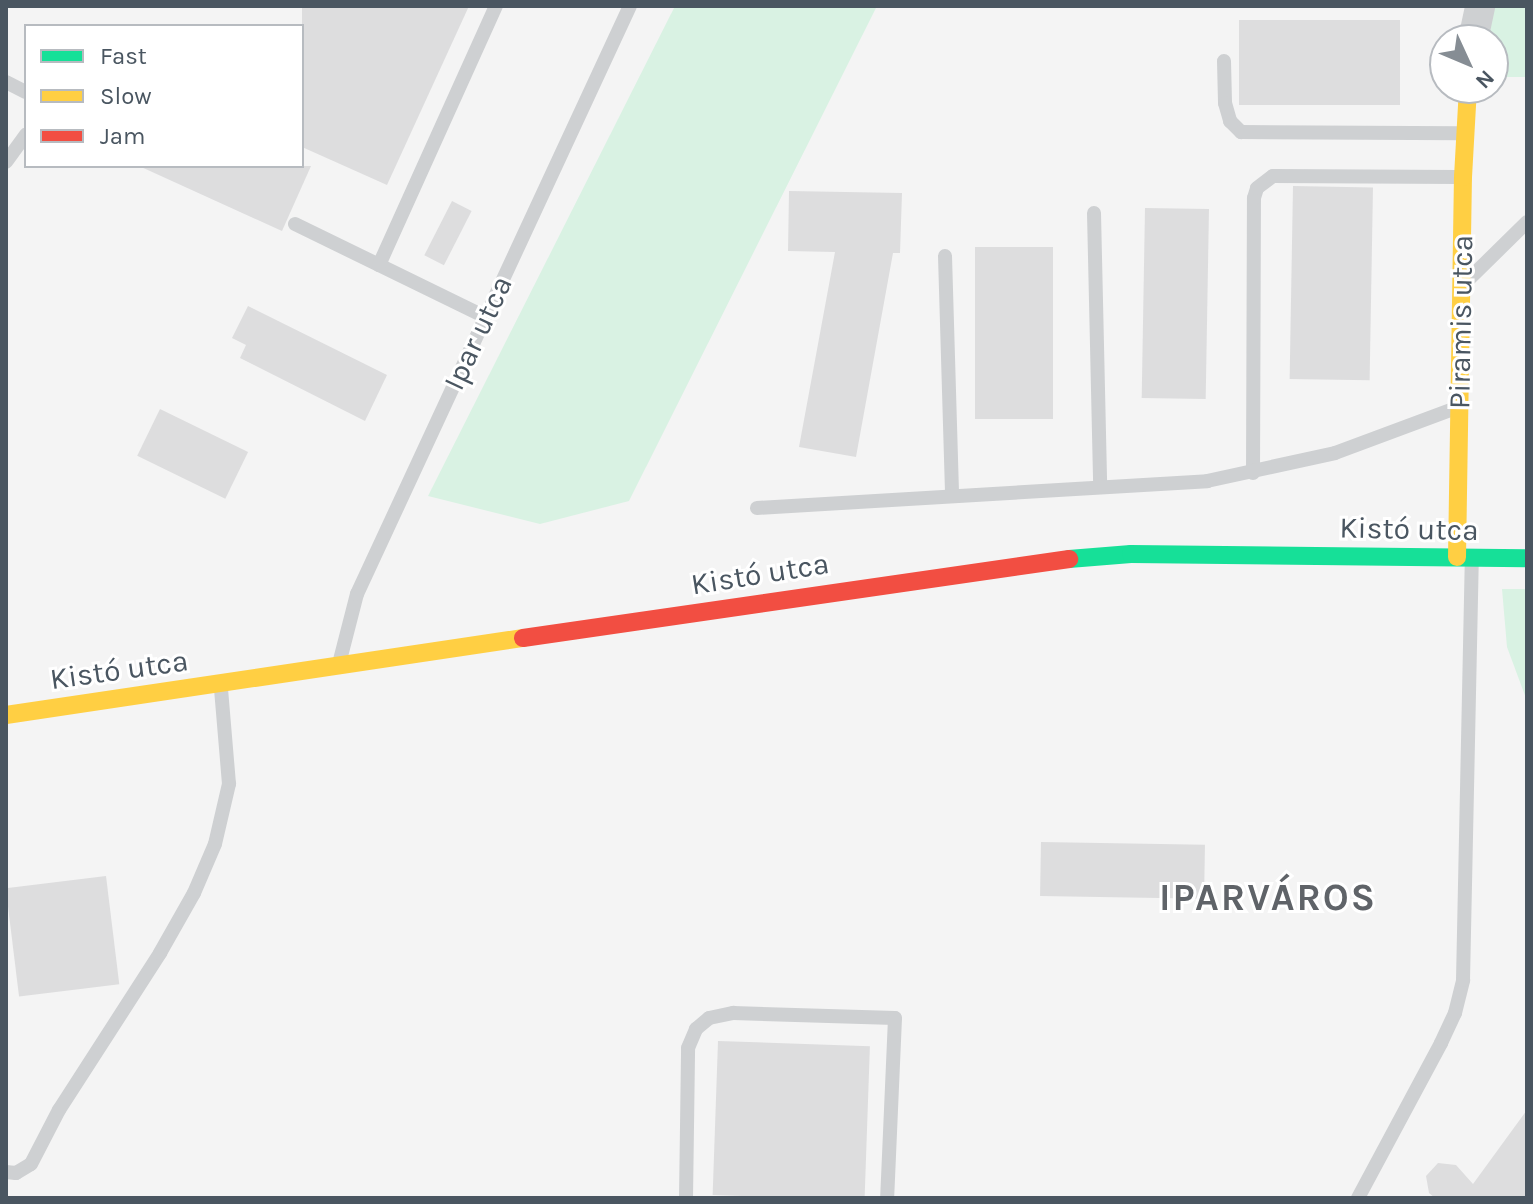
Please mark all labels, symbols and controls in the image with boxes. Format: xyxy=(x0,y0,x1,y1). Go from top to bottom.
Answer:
legend xyxy=(24,24,304,168)
north arrow xyxy=(1429,24,1509,104)
text: Fast xyxy=(100,42,147,70)
text: N xyxy=(1470,65,1500,94)
text: Slow xyxy=(100,82,152,110)
text: Jam xyxy=(100,122,145,150)
street label: Piramis utca xyxy=(1441,235,1481,409)
street label: Ipar utca xyxy=(436,270,520,396)
street label: Kistó utca xyxy=(1339,510,1479,548)
street label: Kistó utca xyxy=(688,545,832,603)
street label: Kistó utca xyxy=(48,642,190,698)
district label: IPARVÁROS xyxy=(1159,875,1377,921)

